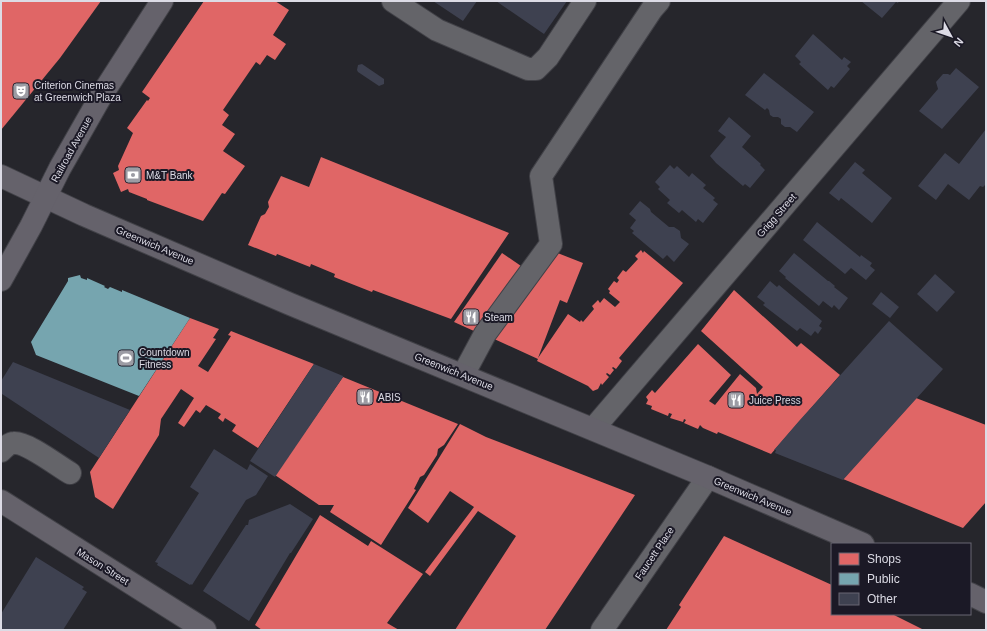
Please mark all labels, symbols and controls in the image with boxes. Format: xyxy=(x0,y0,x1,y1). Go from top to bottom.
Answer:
north arrow xyxy=(931,16,971,56)
text: N xyxy=(951,36,966,49)
place label: Criterion Cinemas at Greenwich Plaza xyxy=(34,80,121,103)
theatre icon: Criterion Cinemas at Greenwich Plaza xyxy=(11,81,31,101)
street label: Railroad Avenue xyxy=(49,114,94,184)
bank icon: M&T Bank xyxy=(123,165,143,185)
place label: M&T Bank xyxy=(146,170,193,181)
street label: Grigg Street xyxy=(755,191,798,239)
street label: Greenwich Avenue xyxy=(114,224,196,267)
restaurant icon: Steam xyxy=(461,307,481,327)
place label: Steam xyxy=(484,312,513,323)
place label: Countdown Fitness xyxy=(139,347,190,370)
sports icon: Countdown Fitness xyxy=(116,348,136,368)
street label: Greenwich Avenue xyxy=(413,351,495,392)
restaurant icon: ABIS xyxy=(355,387,375,407)
restaurant icon: Juice Press xyxy=(726,390,746,410)
place label: ABIS xyxy=(378,392,401,403)
place label: Juice Press xyxy=(749,395,801,406)
street label: Greenwich Avenue xyxy=(712,475,794,518)
street label: Faucett Place xyxy=(633,525,676,582)
legend xyxy=(831,543,971,615)
street label: Mason Street xyxy=(75,546,131,587)
text: Shops xyxy=(867,552,901,566)
text: Public xyxy=(867,572,900,586)
text: Other xyxy=(867,592,897,606)

